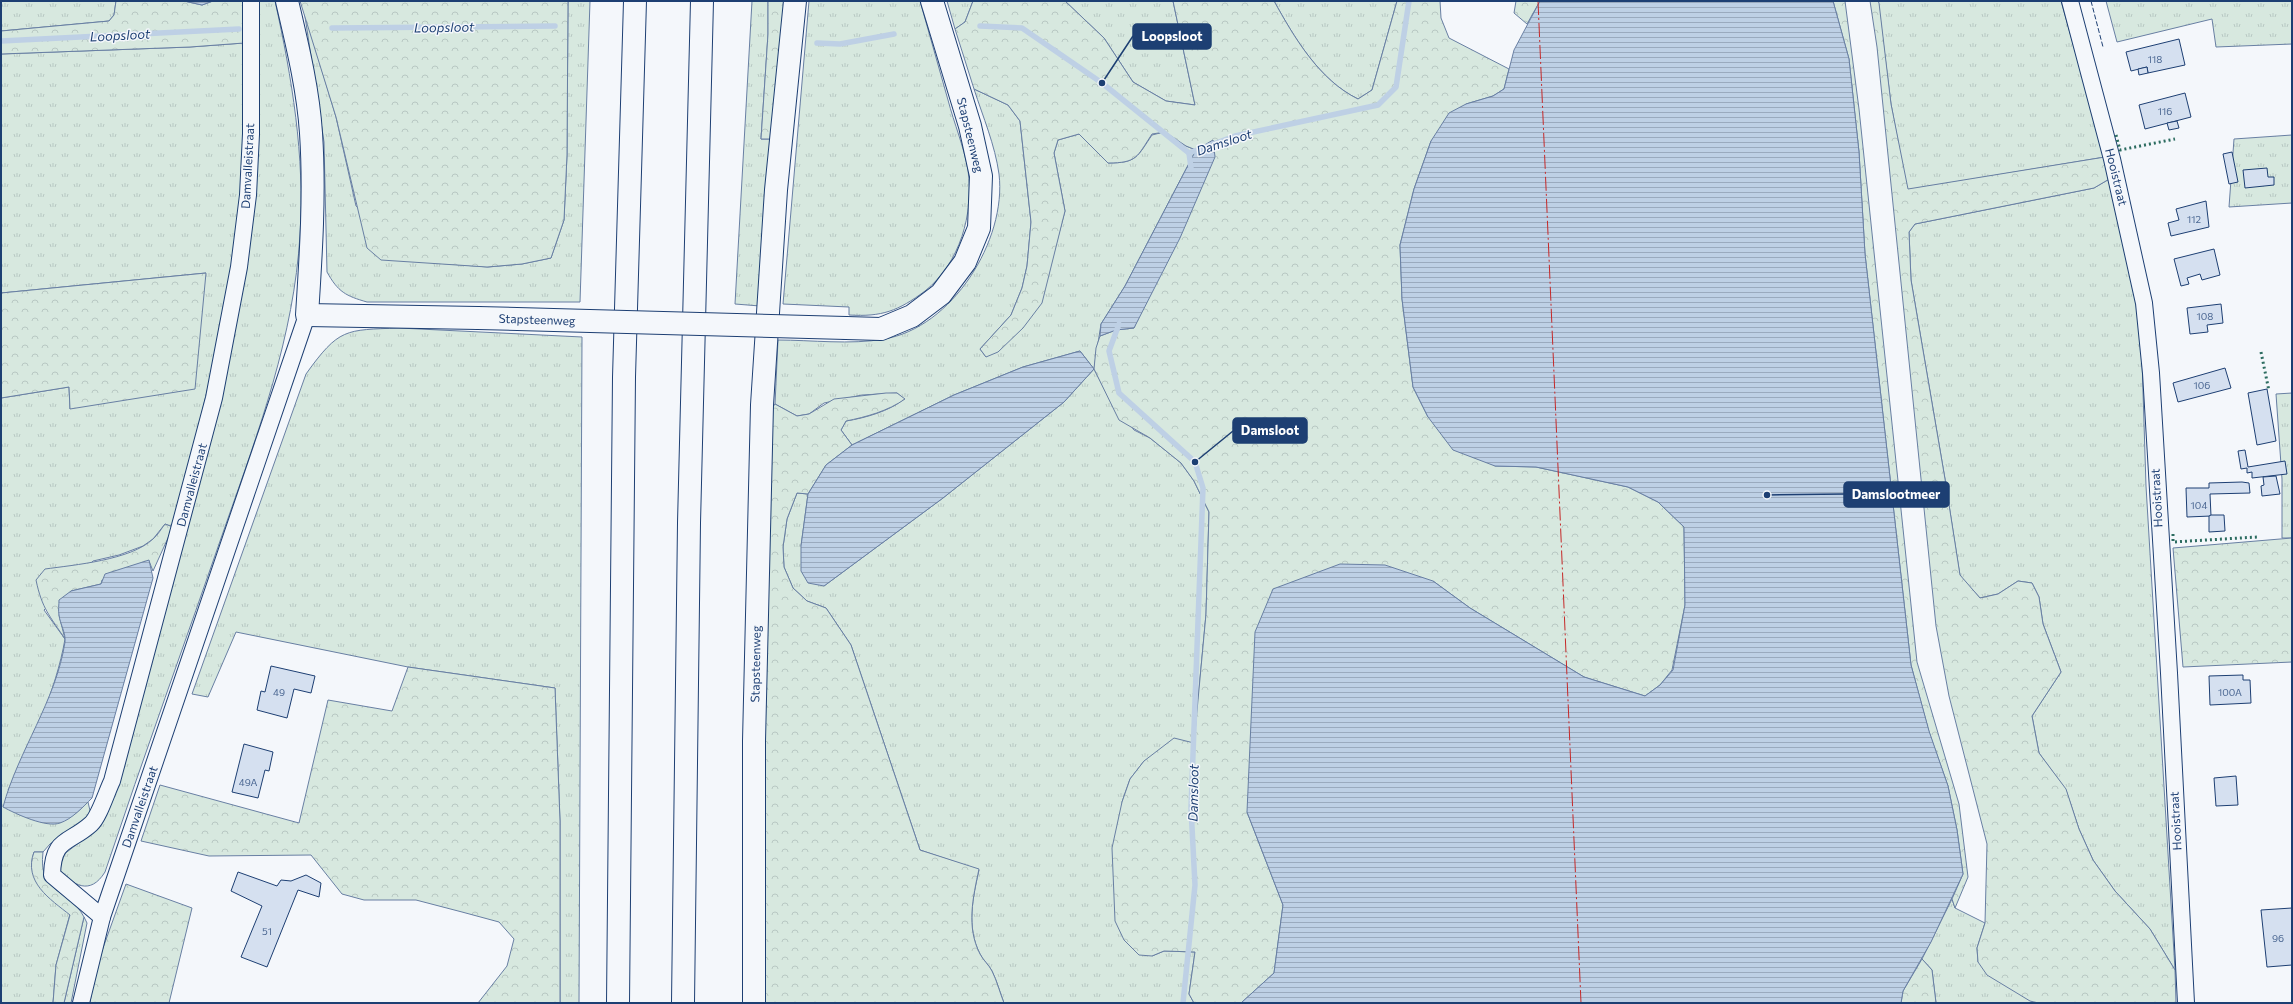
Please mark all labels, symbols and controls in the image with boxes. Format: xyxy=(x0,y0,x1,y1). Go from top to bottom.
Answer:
water label: Loopsloot xyxy=(414,18,475,36)
callout: Loopsloot xyxy=(1133,24,1211,49)
water label: Loopsloot xyxy=(89,25,151,45)
text: Loopsloot xyxy=(1141,28,1203,44)
house number: 118 xyxy=(2148,53,2162,65)
street label: Stapsteenweg xyxy=(955,96,987,174)
house number: 116 xyxy=(2158,105,2172,117)
street label: Damvalleistraat xyxy=(238,123,256,209)
water label: Damsloot xyxy=(1194,125,1254,159)
street label: Hooistraat xyxy=(2103,146,2131,207)
house number: 112 xyxy=(2187,213,2201,225)
house number: 108 xyxy=(2197,310,2213,322)
street label: Stapsteenweg xyxy=(498,311,576,327)
house number: 106 xyxy=(2194,379,2210,391)
callout: Damsloot xyxy=(1233,418,1307,443)
text: Damsloot xyxy=(1241,422,1300,438)
street label: Damvalleistraat xyxy=(173,441,209,528)
street label: Hooistraat xyxy=(2147,468,2165,528)
callout: Damslootmeer xyxy=(1844,482,1949,507)
text: Damslootmeer xyxy=(1852,486,1941,502)
house number: 104 xyxy=(2191,499,2207,511)
street label: Stapsteenweg xyxy=(747,625,763,703)
house number: 49 xyxy=(273,686,285,698)
house number: 100A xyxy=(2218,686,2242,698)
water label: Damsloot xyxy=(1184,763,1202,822)
street label: Damvalleistraat xyxy=(118,764,160,849)
house number: 49A xyxy=(239,776,257,788)
street label: Hooistraat xyxy=(2166,791,2184,851)
house number: 51 xyxy=(262,925,272,937)
house number: 96 xyxy=(2272,932,2284,944)

